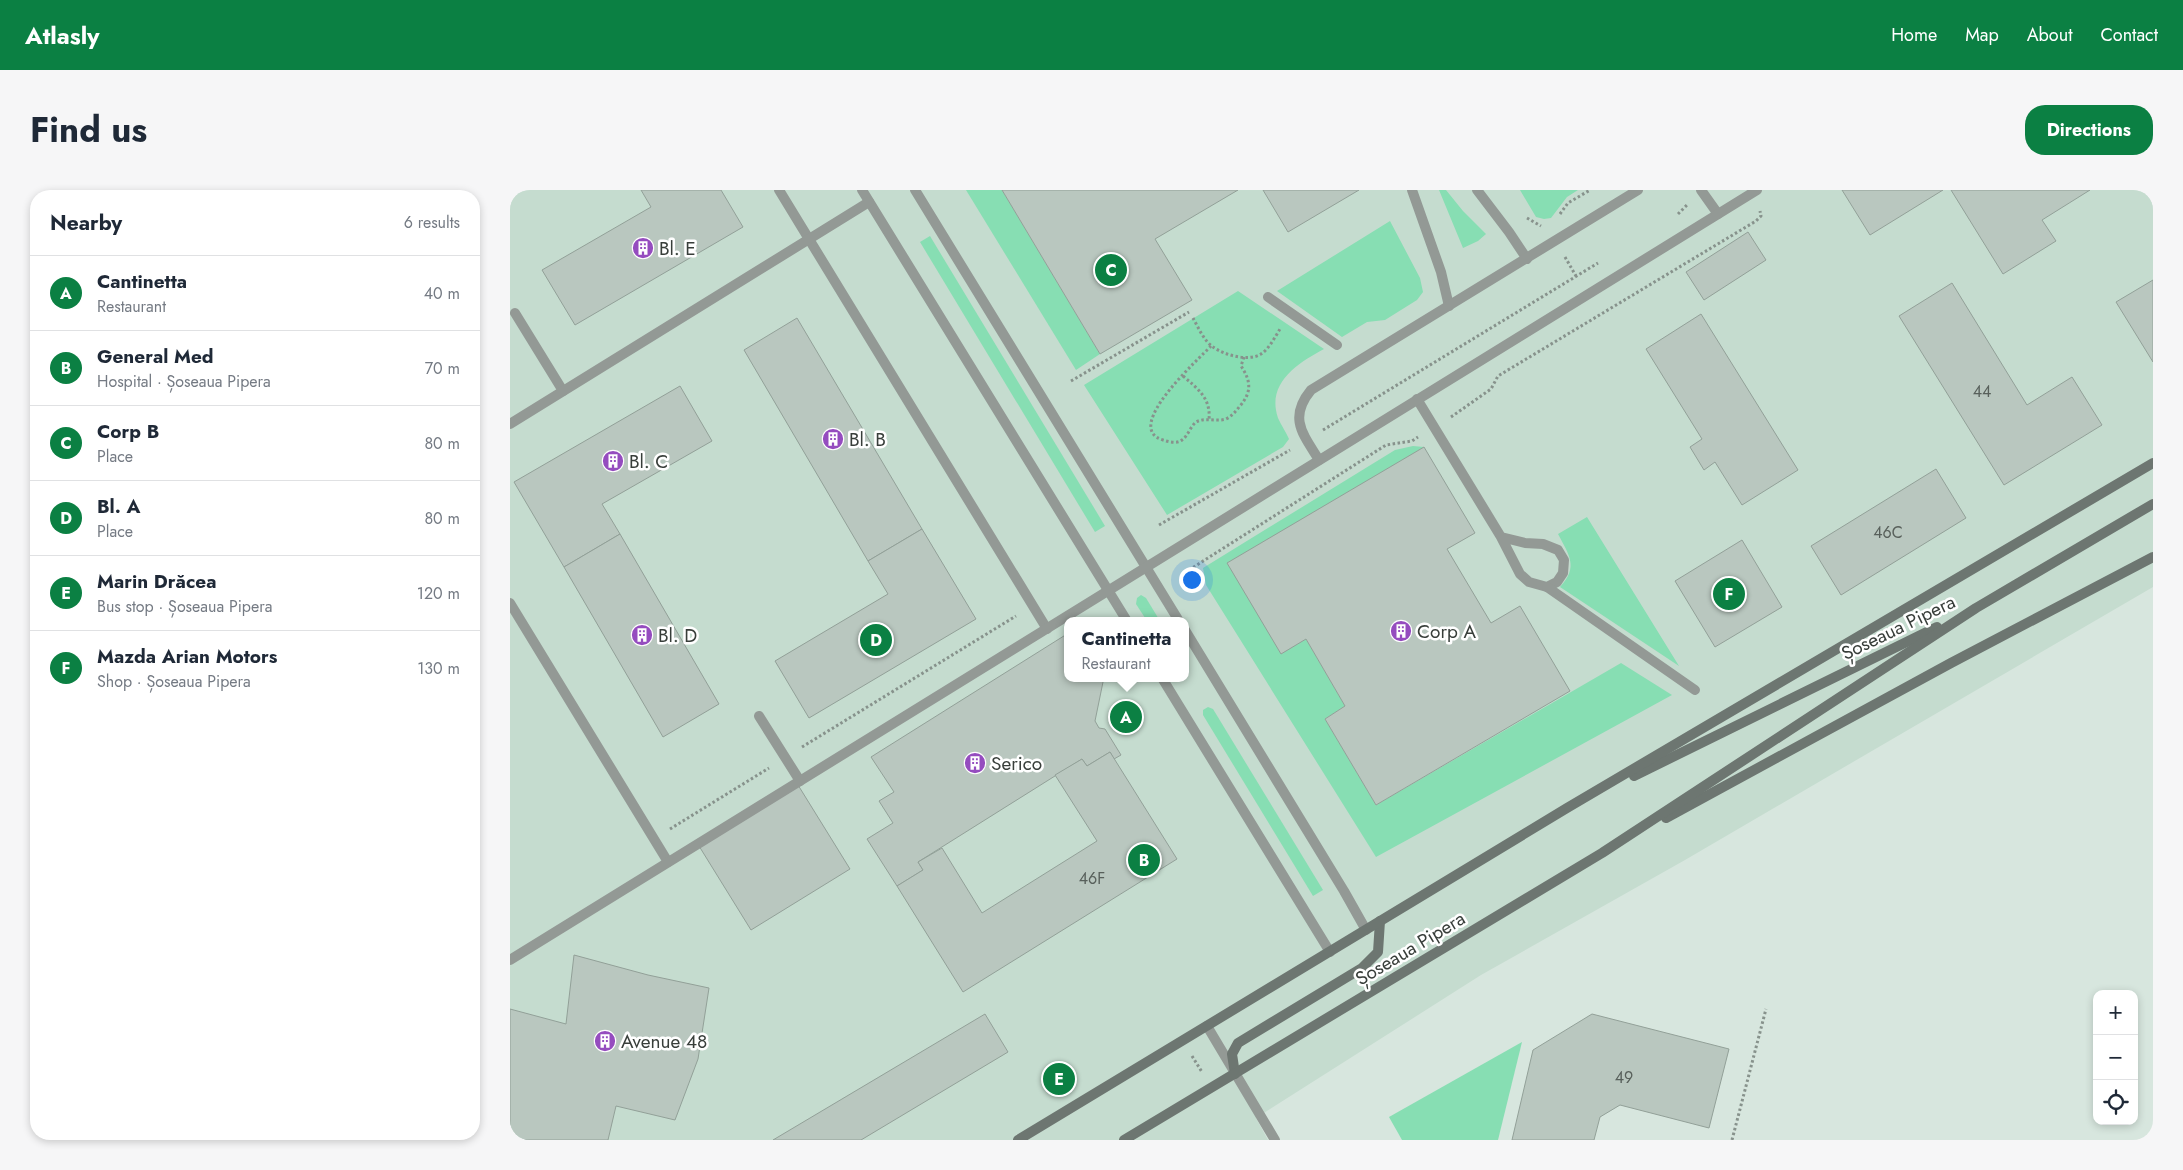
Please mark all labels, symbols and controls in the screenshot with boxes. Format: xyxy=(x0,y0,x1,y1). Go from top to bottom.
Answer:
text: Atlasly xyxy=(25,18,100,53)
text: Home xyxy=(1891,22,1937,48)
text: Map xyxy=(1965,22,1999,48)
text: About xyxy=(2027,22,2072,48)
text: Contact xyxy=(2100,22,2158,48)
text: Find us xyxy=(30,105,147,155)
button: Directions xyxy=(2025,105,2153,155)
text: Nearby xyxy=(50,208,122,238)
text: 6 results xyxy=(404,211,460,234)
place label: Bl. E xyxy=(659,235,696,262)
building icon: Bl. E xyxy=(631,236,655,260)
pin: C xyxy=(1095,251,1127,289)
text: Cantinetta xyxy=(97,268,187,295)
text: A xyxy=(60,282,72,305)
text: 40 m xyxy=(424,282,460,305)
text: Restaurant xyxy=(97,295,166,318)
text: General Med xyxy=(97,343,214,370)
text: B xyxy=(61,357,71,380)
text: 70 m xyxy=(425,357,460,380)
text: Hospital · Șoseaua Pipera xyxy=(97,370,271,393)
house number: 44 xyxy=(1973,380,1991,403)
text: Corp B xyxy=(97,418,159,445)
place label: Bl. B xyxy=(849,426,886,453)
building icon: Bl. B xyxy=(821,427,845,451)
text: C xyxy=(60,432,72,455)
text: 80 m xyxy=(424,432,460,455)
text: Place xyxy=(97,445,133,468)
place label: Bl. C xyxy=(629,448,668,475)
building icon: Bl. C xyxy=(601,449,625,473)
text: Bl. A xyxy=(97,493,141,520)
text: D xyxy=(60,507,72,530)
text: 80 m xyxy=(424,507,460,530)
text: Place xyxy=(97,520,133,543)
house number: 46C xyxy=(1873,521,1903,544)
your location xyxy=(1179,567,1205,593)
text: Marin Drăcea xyxy=(97,568,216,595)
pin: F xyxy=(1713,575,1745,613)
text: E xyxy=(61,582,71,605)
text: 120 m xyxy=(417,582,460,605)
street label: Șoseaua Pipera xyxy=(1837,588,1960,667)
text: Bus stop · Șoseaua Pipera xyxy=(97,595,272,618)
popup xyxy=(1064,617,1189,682)
place label: Corp A xyxy=(1417,618,1476,645)
building icon: Corp A xyxy=(1389,619,1413,643)
pin: D xyxy=(860,621,892,659)
place label: Bl. D xyxy=(658,622,697,649)
building icon: Bl. D xyxy=(630,623,654,647)
text: Cantinetta xyxy=(1082,625,1171,652)
text: Mazda Arian Motors xyxy=(97,643,278,670)
text: Restaurant xyxy=(1082,652,1151,675)
text: F xyxy=(62,657,70,680)
text: 130 m xyxy=(417,657,460,680)
text: Shop · Șoseaua Pipera xyxy=(97,670,251,693)
pin: A xyxy=(1110,698,1142,736)
place label: Serico xyxy=(991,750,1042,777)
building icon: Serico xyxy=(963,751,987,775)
pin: B xyxy=(1128,841,1160,879)
house number: 46F xyxy=(1079,867,1105,890)
street label: Șoseaua Pipera xyxy=(1350,905,1470,992)
map controls xyxy=(2093,990,2138,1125)
button: + xyxy=(2093,990,2138,1035)
place label: Avenue 48 xyxy=(621,1028,707,1055)
building icon: Avenue 48 xyxy=(593,1029,617,1053)
button: − xyxy=(2093,1035,2138,1080)
pin: E xyxy=(1043,1060,1075,1098)
house number: 49 xyxy=(1615,1066,1633,1089)
button: locate xyxy=(2093,1080,2138,1125)

